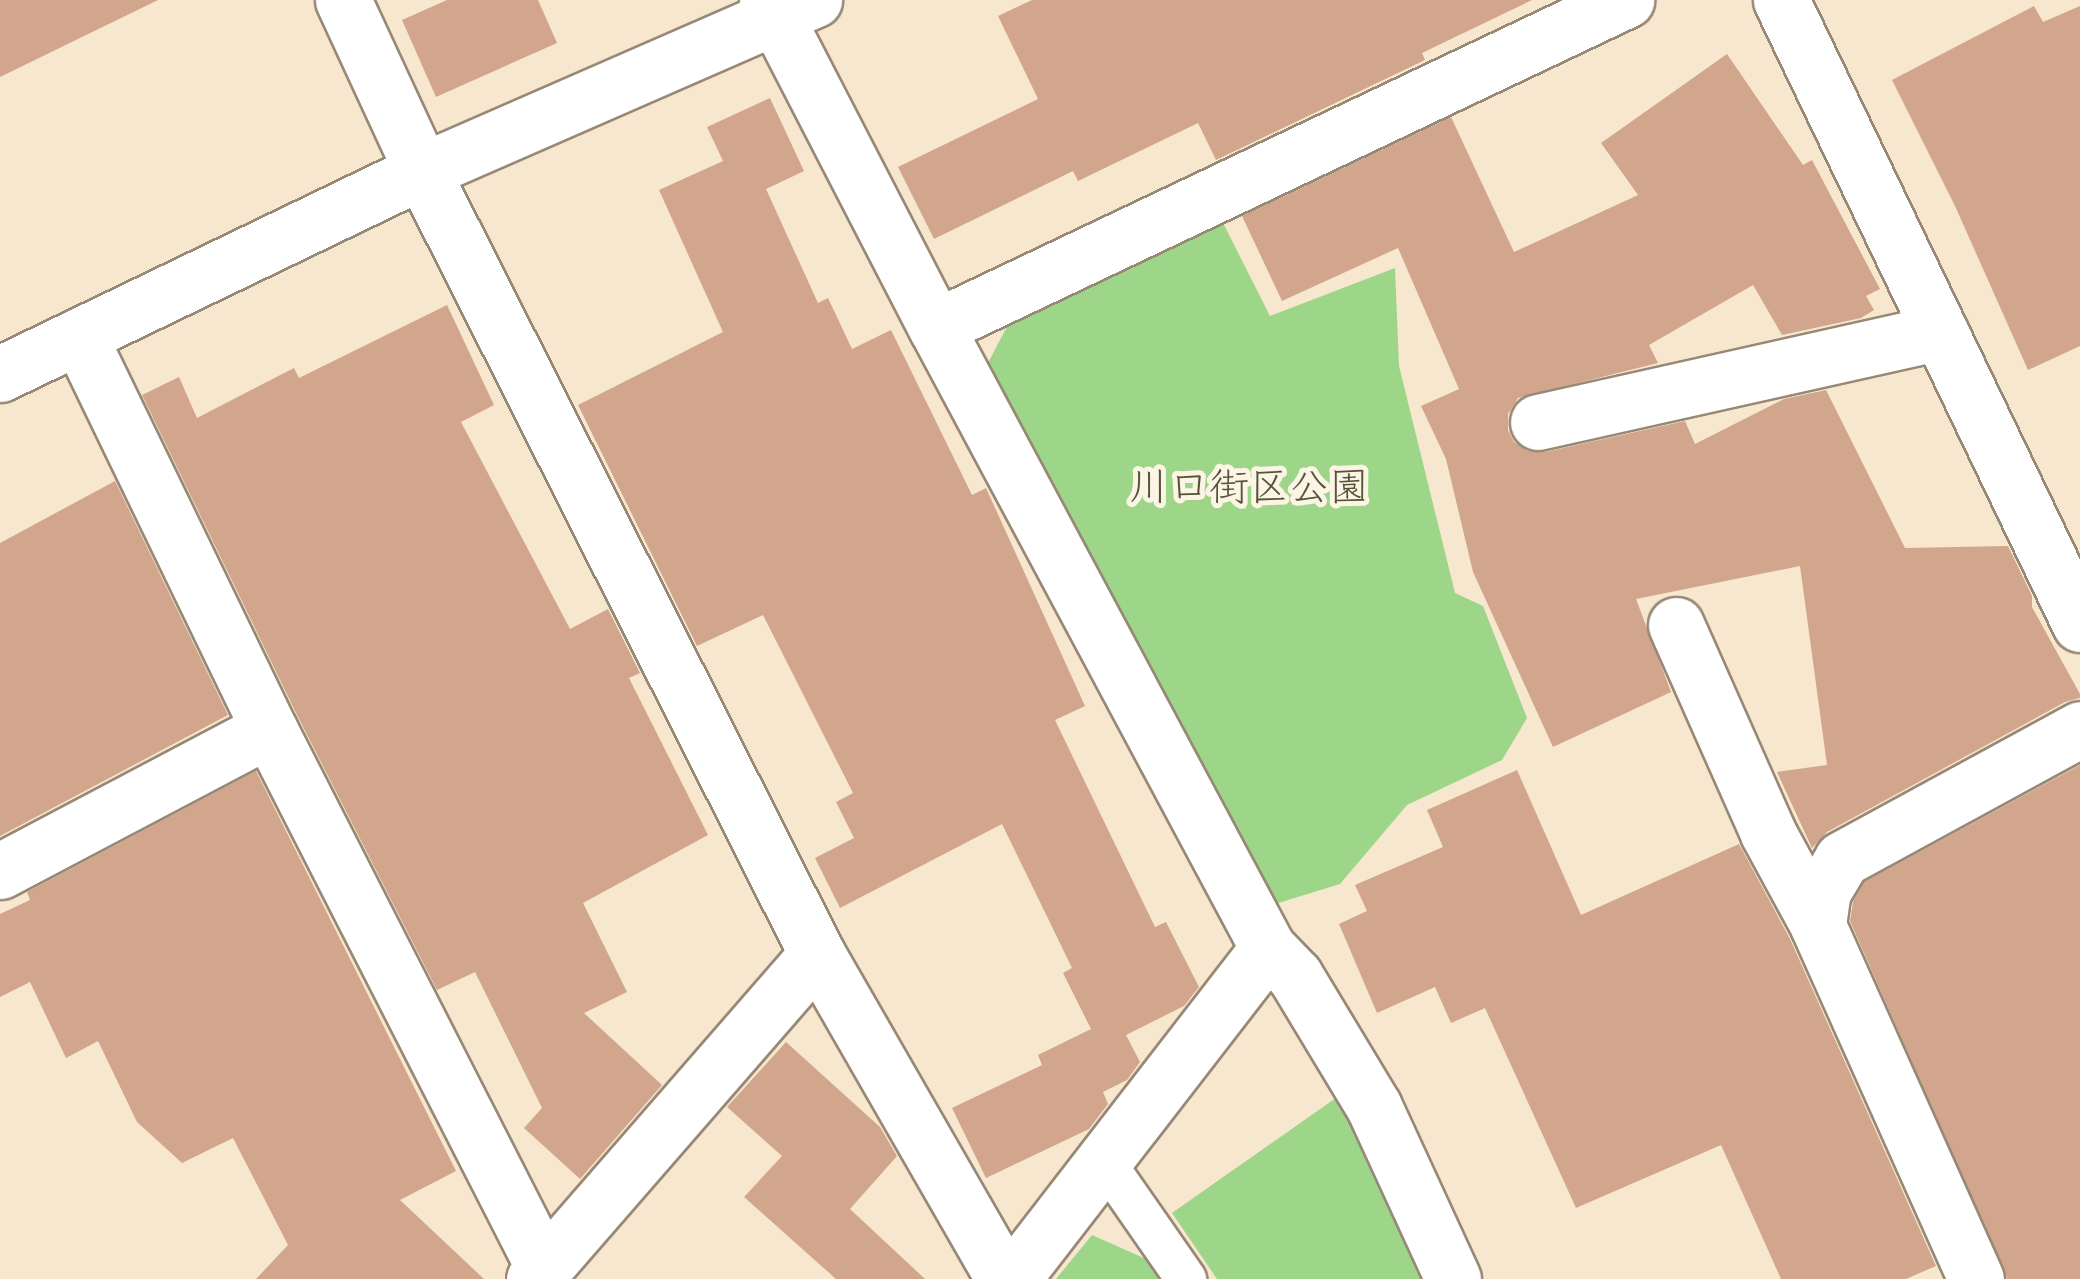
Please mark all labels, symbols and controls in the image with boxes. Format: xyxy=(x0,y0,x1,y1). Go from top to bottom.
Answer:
park label: 川口街区公園 xyxy=(1129,465,1369,513)

